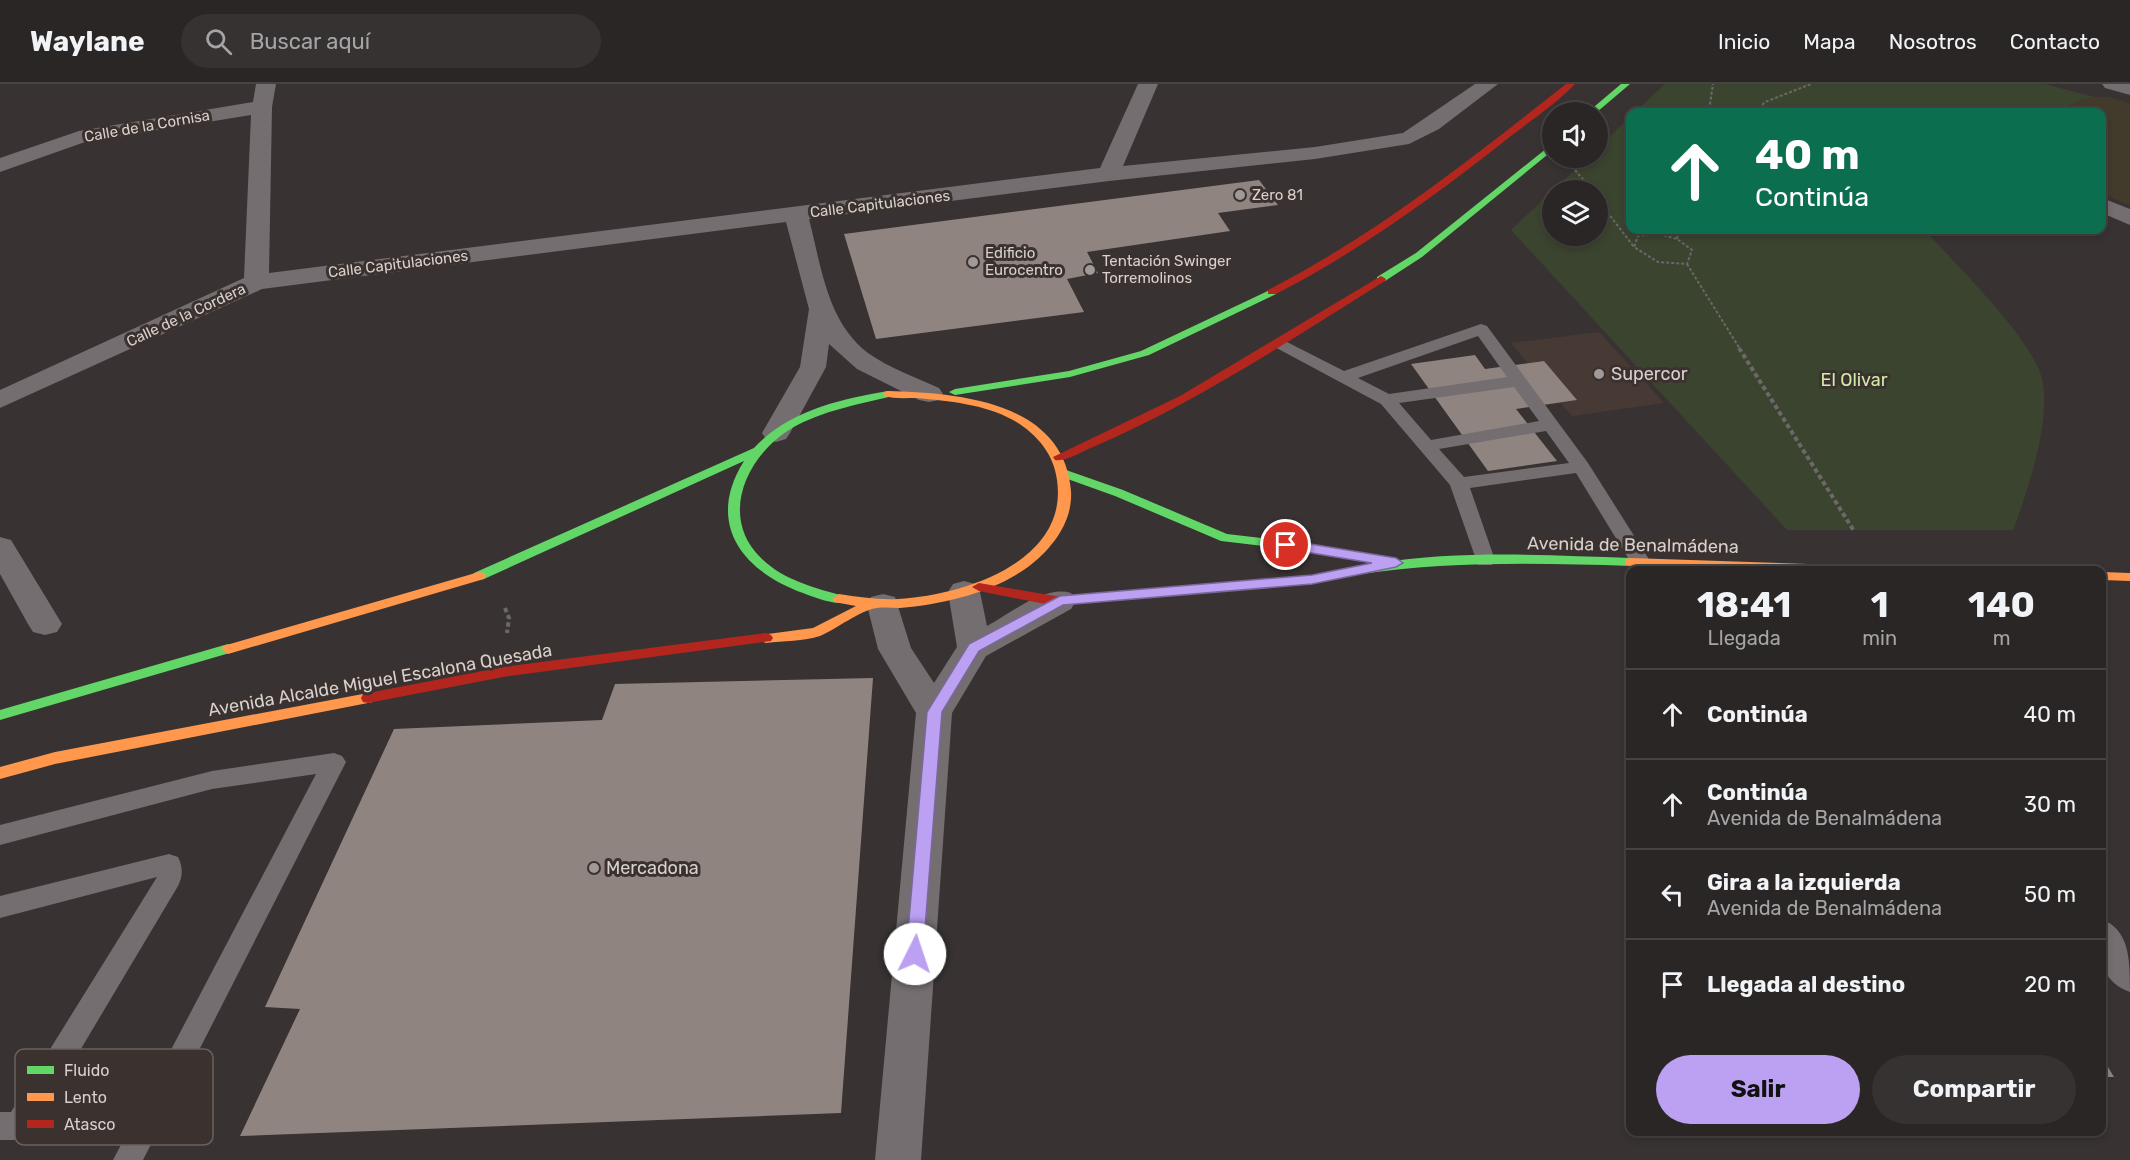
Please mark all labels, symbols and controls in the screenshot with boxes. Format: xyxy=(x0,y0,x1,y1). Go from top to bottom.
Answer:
search box xyxy=(181,14,601,68)
text: Waylane xyxy=(30,25,145,58)
icon: search xyxy=(202,25,235,58)
text: Buscar aquí xyxy=(250,28,370,55)
text: Inicio xyxy=(1718,29,1770,54)
text: Mapa xyxy=(1803,29,1856,54)
text: Nosotros xyxy=(1889,29,1977,54)
text: Contacto xyxy=(2010,29,2100,54)
map controls xyxy=(1542,102,1608,246)
button: sound xyxy=(1542,102,1608,168)
street label: Calle de la Cornisa xyxy=(83,106,211,146)
text: 40 m xyxy=(1755,130,1860,180)
icon: ahead xyxy=(1656,132,1734,210)
button: layers xyxy=(1542,180,1608,246)
text: Continúa xyxy=(1755,181,1869,213)
street label: Calle Capitulaciones xyxy=(809,186,951,222)
place label: Zero 81 xyxy=(1252,186,1303,204)
marker: Zero 81 xyxy=(1233,188,1247,202)
place label: Edificio Eurocentro xyxy=(985,244,1063,279)
street label: Calle Capitulaciones xyxy=(327,246,469,282)
place label: Tentación Swinger Torremolinos xyxy=(1102,252,1231,287)
marker: Edificio Eurocentro xyxy=(966,255,980,269)
marker: Tentación Swinger Torremolinos xyxy=(1083,263,1097,277)
street label: Calle de la Cordera xyxy=(123,279,249,351)
place label: Supercor xyxy=(1611,363,1688,385)
marker: Supercor xyxy=(1592,367,1606,381)
park label: El Olivar xyxy=(1821,369,1888,391)
pin xyxy=(1260,519,1311,570)
icon: arrive xyxy=(1269,528,1302,561)
street label: Avenida de Benalmádena xyxy=(1527,532,1739,558)
text: 18:41 xyxy=(1697,583,1791,626)
text: 1 xyxy=(1871,583,1889,626)
text: 140 xyxy=(1968,583,2035,626)
text: Llegada xyxy=(1708,626,1781,650)
text: min xyxy=(1862,626,1897,650)
text: m xyxy=(1993,626,2010,650)
street label: Avenida Alcalde Miguel Escalona Quesada xyxy=(206,639,554,721)
icon: ahead xyxy=(1656,698,1689,731)
text: Continúa xyxy=(1707,701,1808,728)
text: 40 m xyxy=(2023,701,2076,728)
text: Continúa xyxy=(1707,779,1808,806)
icon: ahead xyxy=(1656,788,1689,821)
text: 30 m xyxy=(2024,791,2076,818)
text: Avenida de Benalmádena xyxy=(1707,806,1942,830)
place label: Mercadona xyxy=(606,857,699,879)
marker: Mercadona xyxy=(587,861,601,875)
text: Gira a la izquierda xyxy=(1707,869,1901,896)
icon: left xyxy=(1656,878,1689,911)
text: 50 m xyxy=(2024,881,2076,908)
text: Avenida de Benalmádena xyxy=(1707,896,1942,920)
position arrow xyxy=(883,922,947,986)
icon: arrive xyxy=(1656,968,1689,1001)
text: Llegada al destino xyxy=(1707,971,1905,998)
text: 20 m xyxy=(2024,971,2076,998)
legend xyxy=(15,1049,213,1145)
button: Salir xyxy=(1656,1055,1860,1124)
button: Compartir xyxy=(1872,1055,2076,1124)
text: Fluido xyxy=(64,1061,109,1080)
text: Lento xyxy=(64,1088,107,1107)
text: Atasco xyxy=(64,1115,116,1134)

